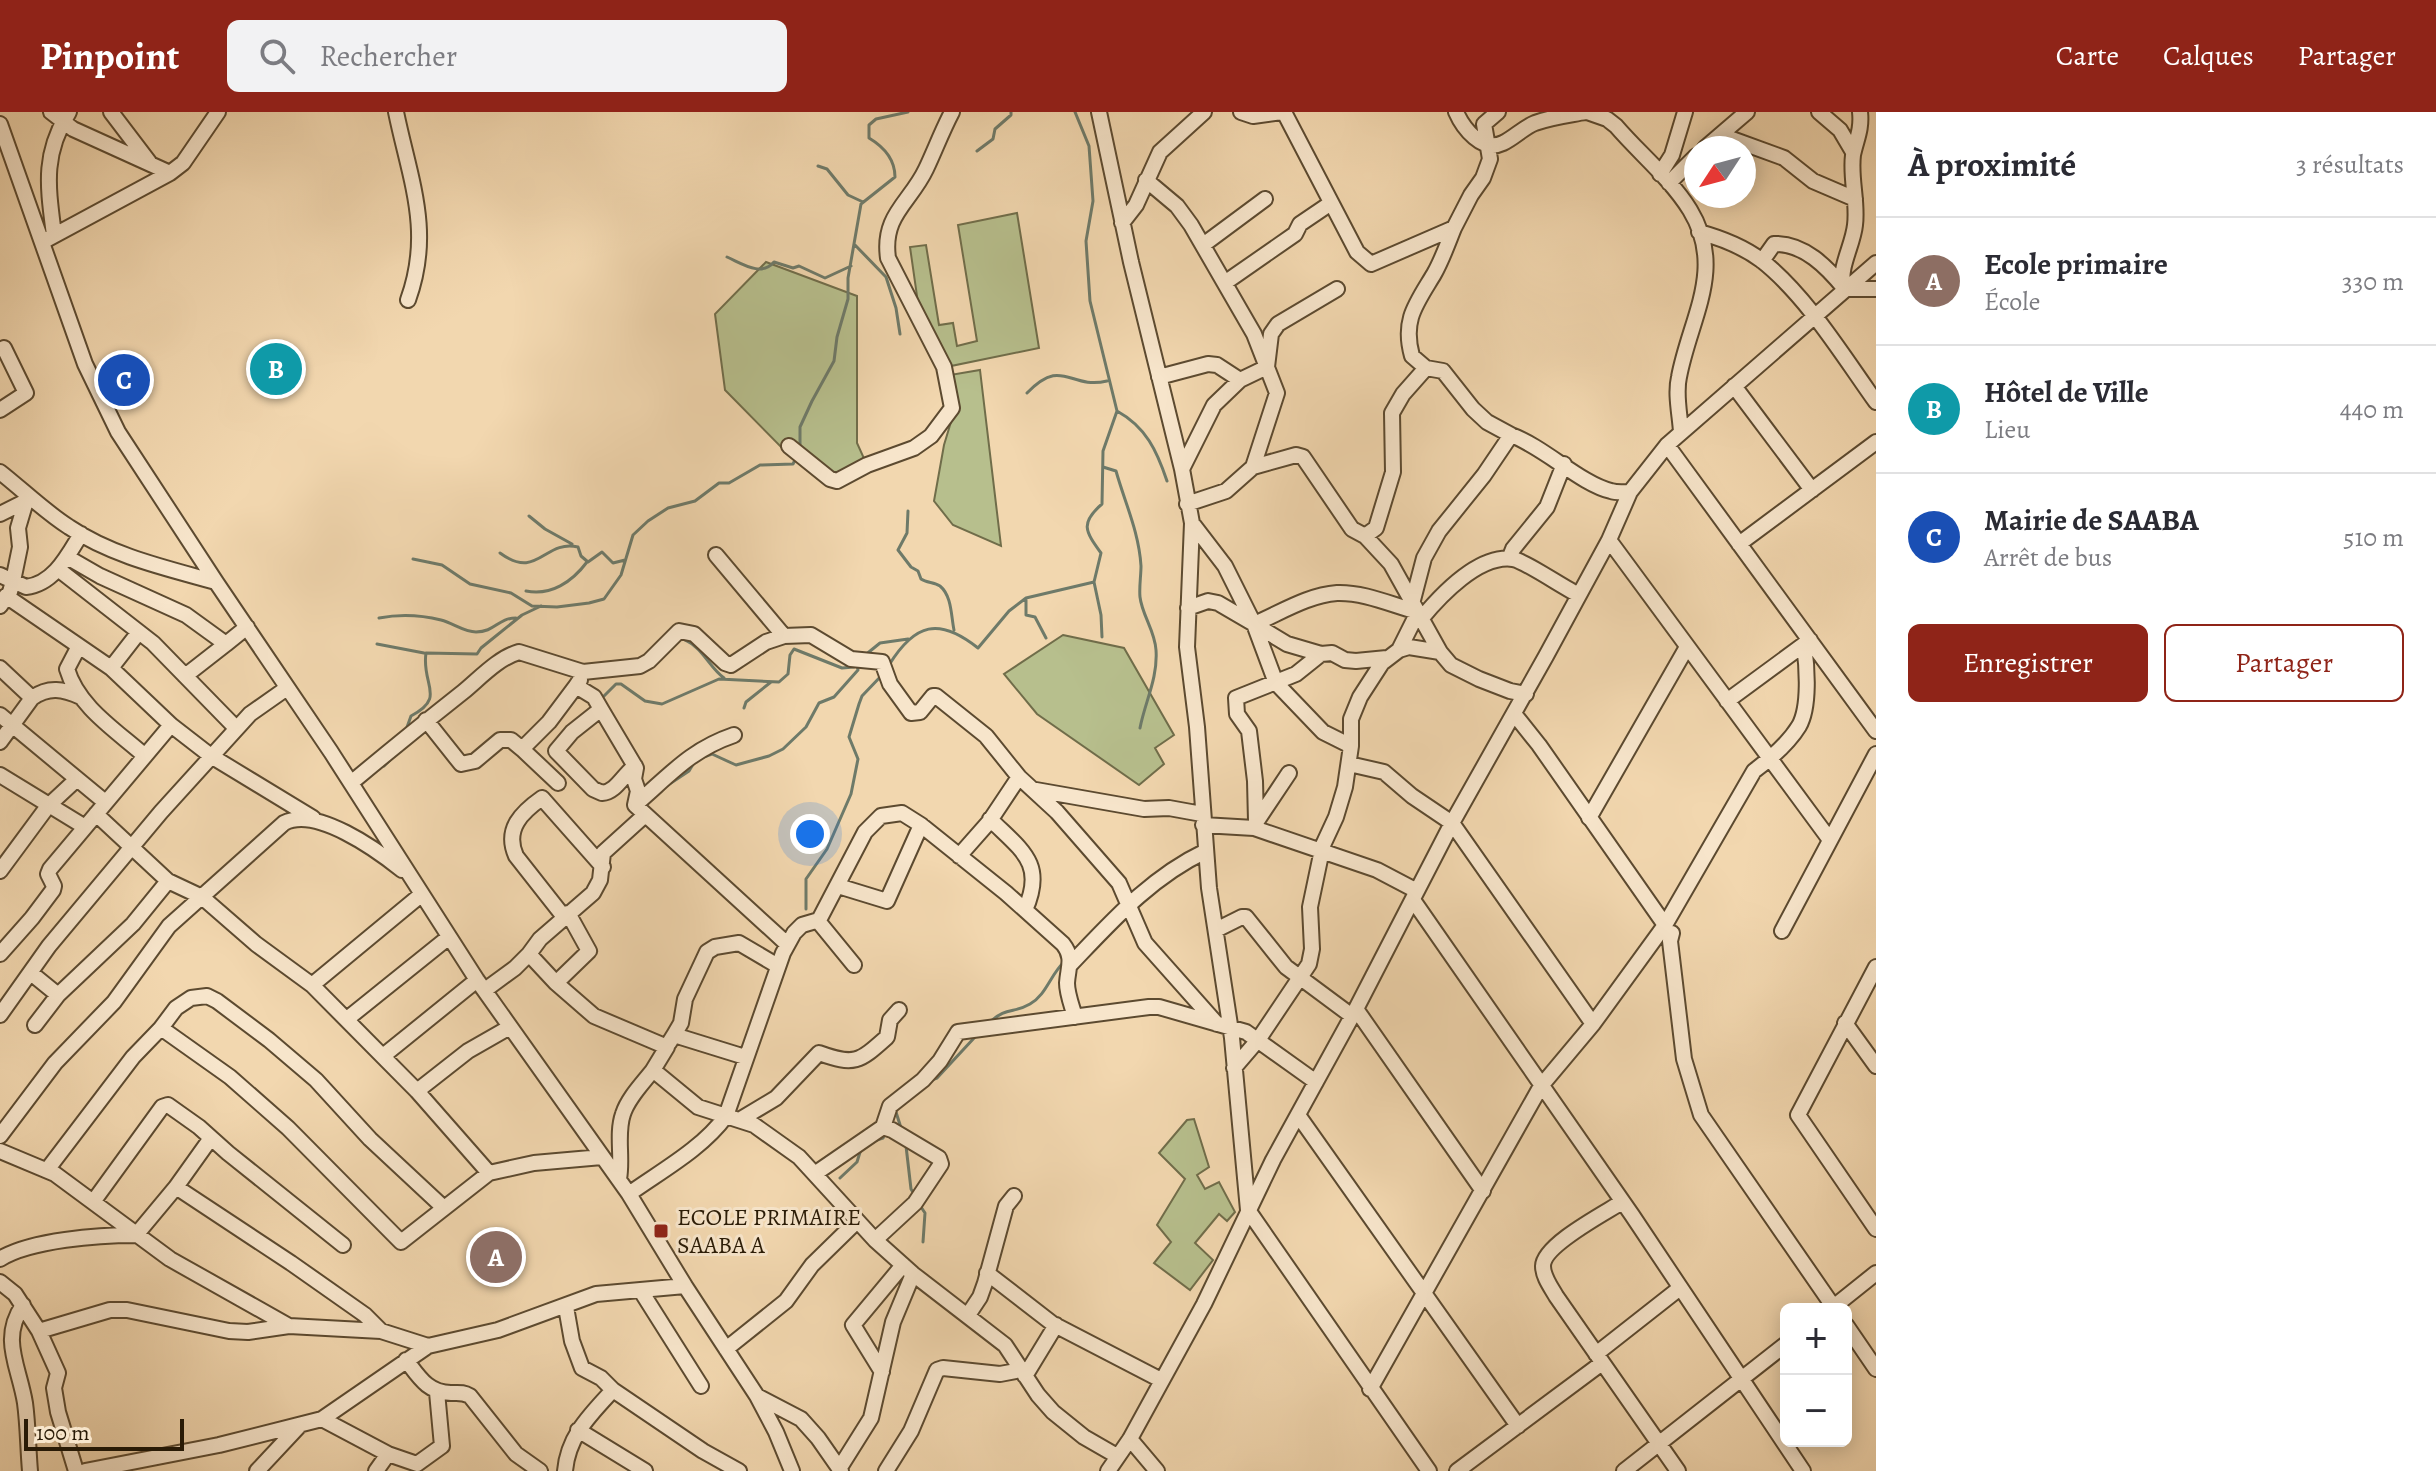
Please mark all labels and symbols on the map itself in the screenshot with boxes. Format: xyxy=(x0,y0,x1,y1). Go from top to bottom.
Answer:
north arrow xyxy=(1684,136,1756,208)
pin: B xyxy=(250,339,302,399)
pin: C xyxy=(98,350,150,410)
your location xyxy=(790,814,830,854)
place label: ECOLE PRIMAIRE SAABA A xyxy=(677,1201,861,1261)
marker: ECOLE PRIMAIRE SAABA A xyxy=(652,1222,670,1240)
pin: A xyxy=(470,1227,522,1287)
scale bar xyxy=(24,1415,184,1451)

